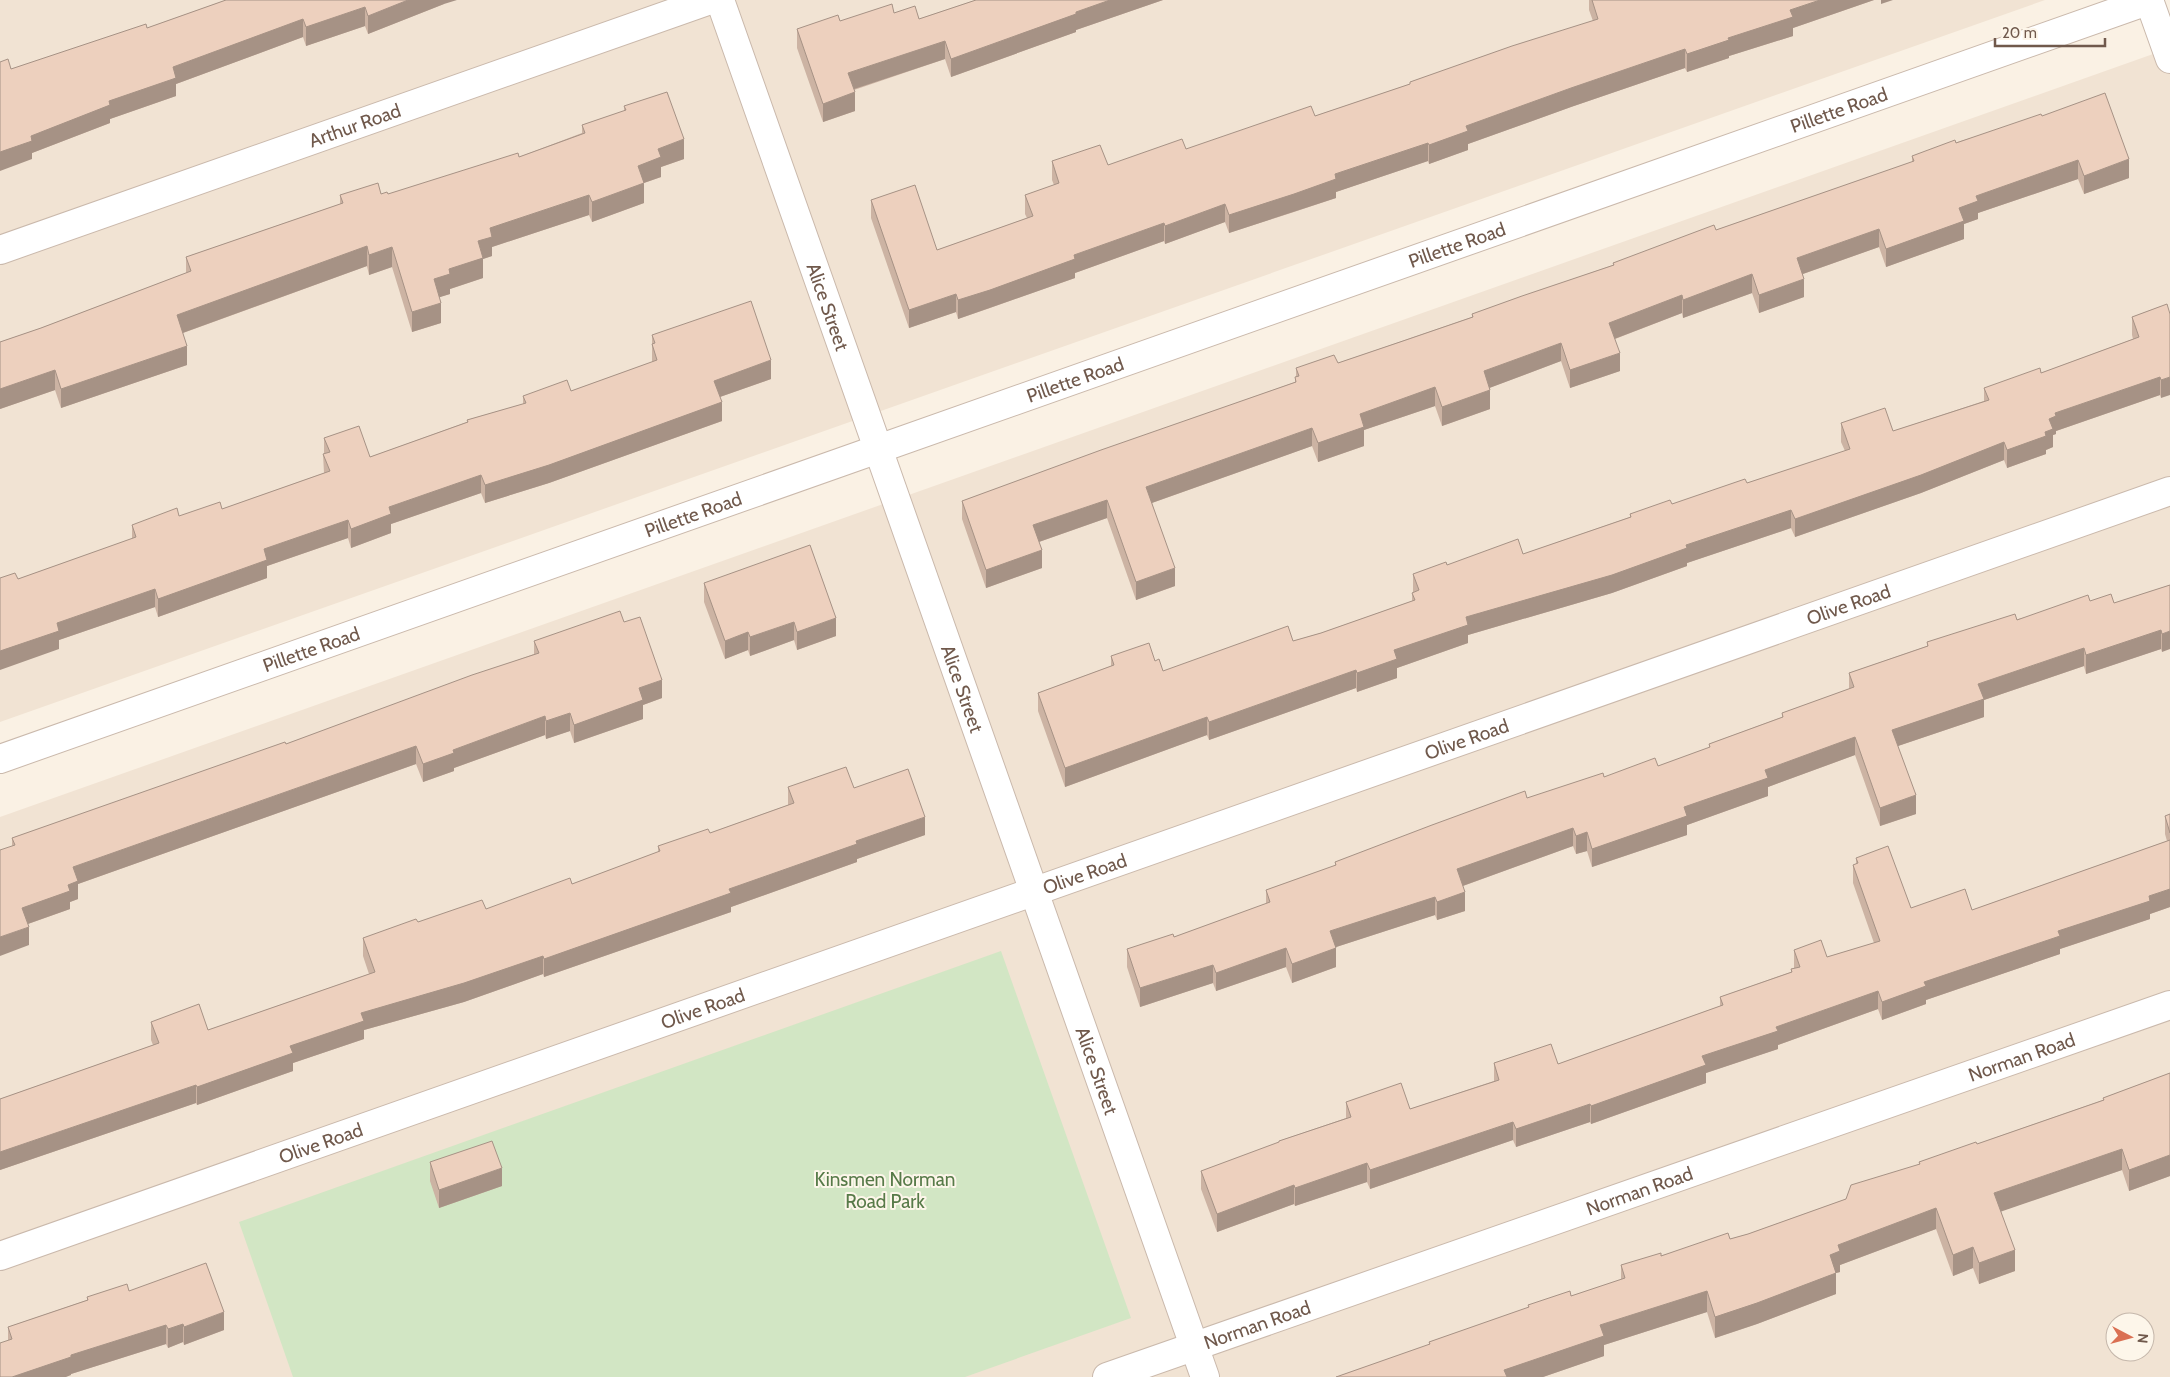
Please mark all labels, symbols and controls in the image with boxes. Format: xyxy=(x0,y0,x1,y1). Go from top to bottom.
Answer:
scale bar xyxy=(1995,15,2105,47)
text: 20 m xyxy=(2002,24,2037,42)
street label: Pillette Road xyxy=(1787,83,1891,138)
street label: Arthur Road xyxy=(306,99,404,152)
street label: Pillette Road xyxy=(1405,217,1509,273)
street label: Alice Street xyxy=(801,260,854,354)
street label: Pillette Road xyxy=(1024,352,1127,408)
street label: Pillette Road xyxy=(642,487,745,543)
street label: Olive Road xyxy=(1804,579,1894,630)
street label: Pillette Road xyxy=(260,622,363,677)
street label: Alice Street xyxy=(936,642,988,736)
street label: Olive Road xyxy=(1422,714,1512,765)
street label: Olive Road xyxy=(1040,849,1130,900)
street label: Olive Road xyxy=(658,983,748,1034)
street label: Alice Street xyxy=(1071,1024,1123,1118)
street label: Norman Road xyxy=(1965,1028,2078,1087)
street label: Olive Road xyxy=(276,1118,366,1169)
street label: Norman Road xyxy=(1583,1162,1696,1220)
park label: Kinsmen Norman Road Park xyxy=(815,1168,955,1213)
street label: Norman Road xyxy=(1201,1296,1314,1354)
north arrow xyxy=(2105,1312,2155,1362)
text: N xyxy=(2133,1332,2152,1344)

